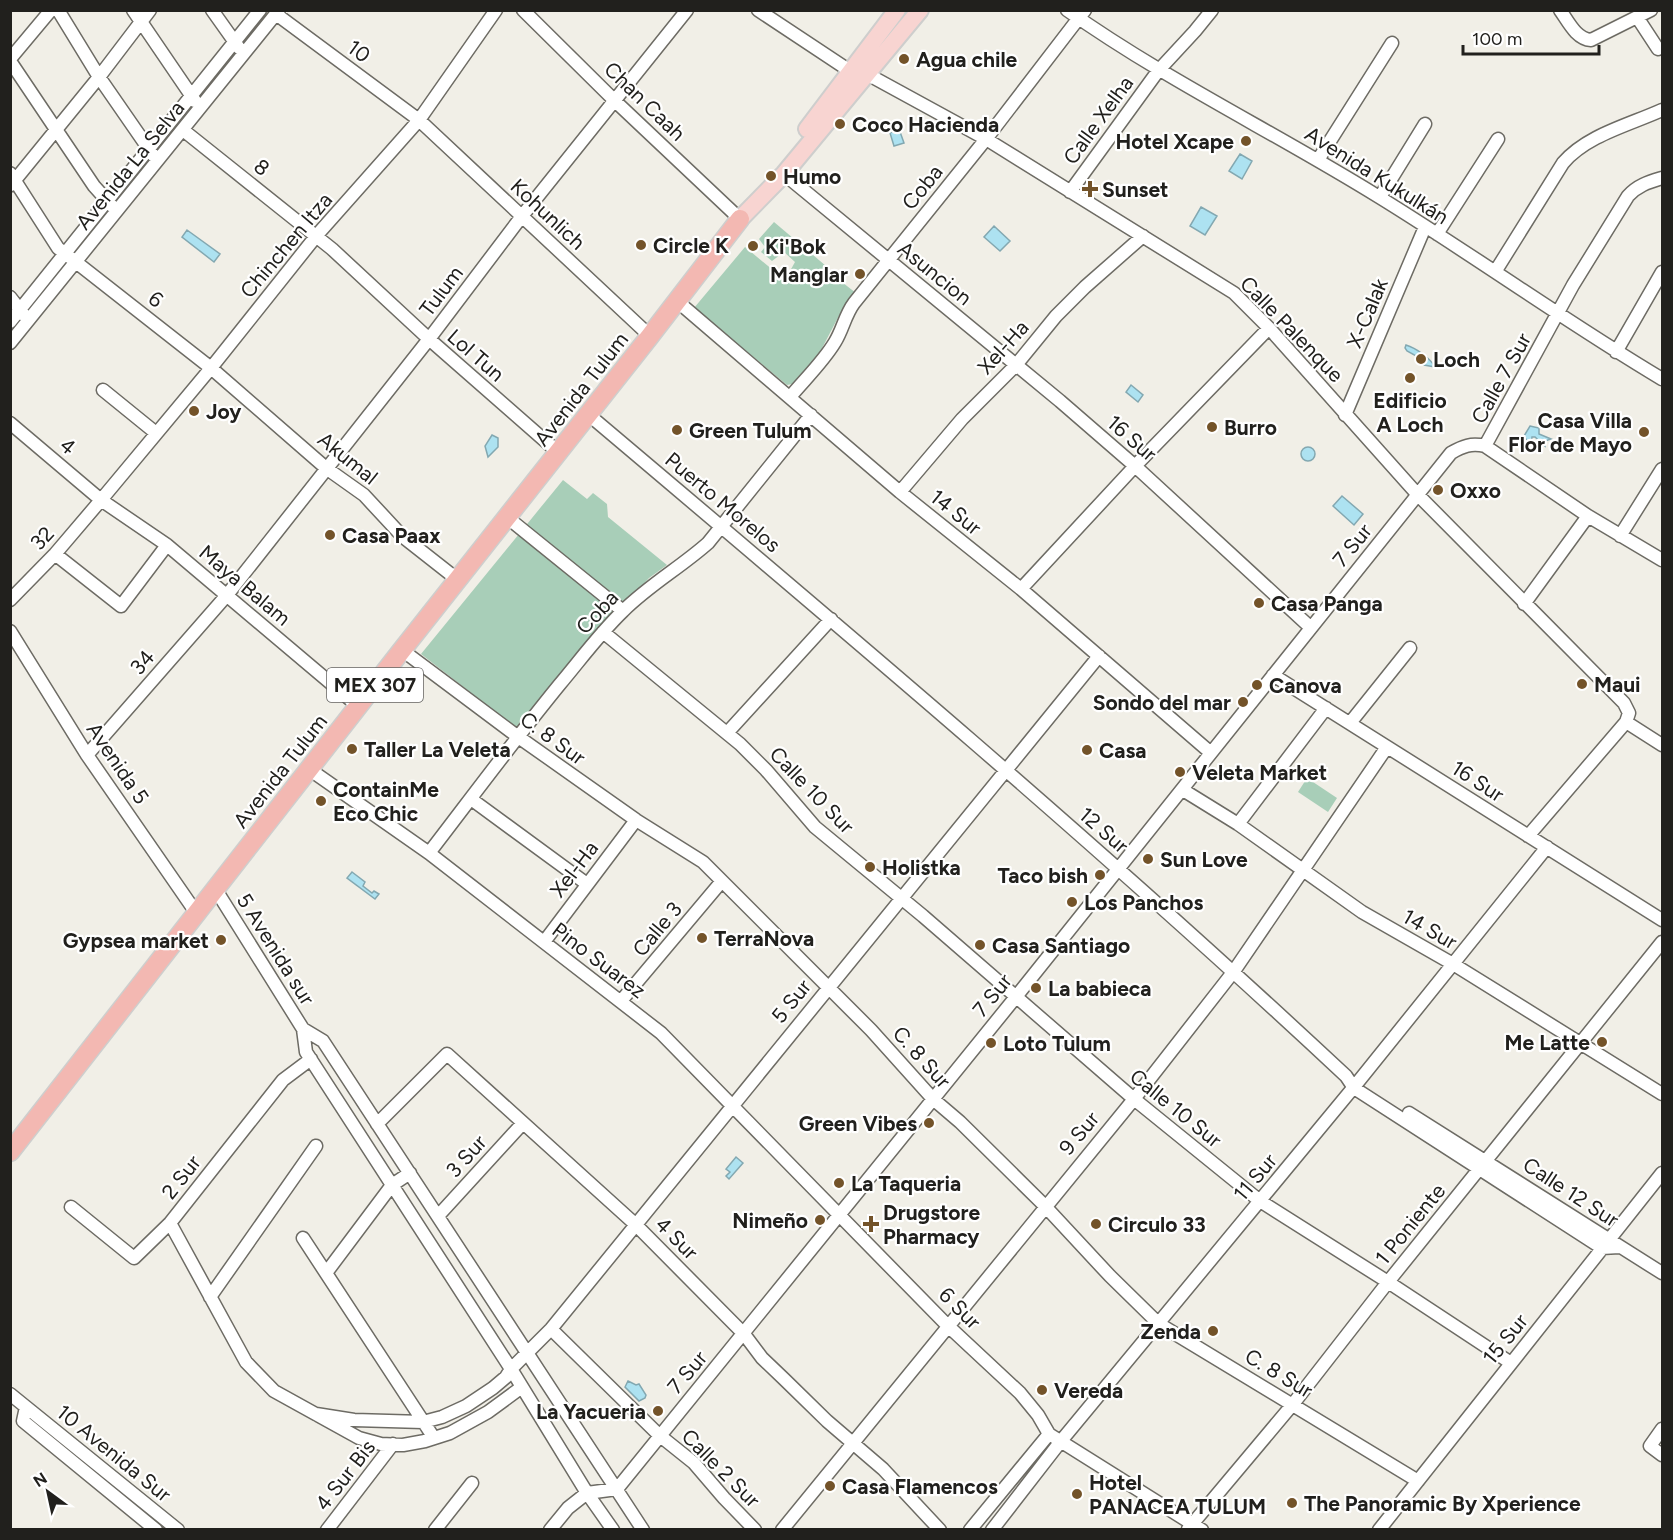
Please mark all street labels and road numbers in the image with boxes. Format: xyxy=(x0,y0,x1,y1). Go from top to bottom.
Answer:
street label: 10 xyxy=(343,34,375,68)
street label: Chan Caah xyxy=(599,56,691,146)
street label: Calle Xelha xyxy=(1058,71,1138,169)
street label: Avenida La Selva xyxy=(71,96,189,234)
street label: Avenida Kukulkán xyxy=(1301,121,1453,229)
street label: 8 xyxy=(249,153,275,181)
street label: Coba xyxy=(896,160,948,214)
street label: Kohunlich xyxy=(506,173,590,255)
street label: Chinchen Itza xyxy=(235,187,337,303)
street label: Asuncion xyxy=(893,236,977,310)
street label: Tulum xyxy=(414,261,468,321)
street label: Calle Palenque xyxy=(1235,271,1349,387)
street label: X-Calak xyxy=(1341,274,1393,351)
street label: 6 xyxy=(144,285,168,313)
street label: Xel-Ha xyxy=(972,315,1034,379)
street label: Lol Tun xyxy=(443,324,509,386)
street label: Avenida Tulum xyxy=(529,327,633,451)
street label: Calle 7 Sur xyxy=(1466,328,1536,428)
street label: 16 Sur xyxy=(1102,410,1162,466)
street label: Akumal xyxy=(313,426,383,490)
street label: 4 xyxy=(55,432,81,460)
street label: Puerto Morelos xyxy=(660,447,786,557)
street label: 14 Sur xyxy=(925,484,987,540)
street label: 7 Sur xyxy=(1327,518,1377,572)
street label: 32 xyxy=(25,521,59,555)
street label: Maya Balam xyxy=(194,540,296,630)
street label: Coba xyxy=(571,585,623,639)
street label: 34 xyxy=(125,645,159,679)
road number: MEX 307 xyxy=(327,668,423,702)
street label: C. 8 Sur xyxy=(516,706,590,770)
street label: Avenida Tulum xyxy=(228,709,332,833)
street label: Avenida 5 xyxy=(82,717,154,809)
street label: Calle 10 Sur xyxy=(765,741,859,839)
street label: 16 Sur xyxy=(1447,755,1509,807)
street label: 12 Sur xyxy=(1074,802,1134,858)
street label: Xel-Ha xyxy=(545,836,603,902)
street label: 5 Avenida sur xyxy=(232,889,320,1009)
street label: Calle 3 xyxy=(627,897,687,961)
street label: 14 Sur xyxy=(1398,904,1462,954)
street label: Pino Suarez xyxy=(547,917,651,1003)
street label: 7 Sur xyxy=(967,968,1017,1022)
street label: 5 Sur xyxy=(766,974,816,1028)
street label: C. 8 Sur xyxy=(888,1021,956,1093)
street label: Calle 10 Sur xyxy=(1125,1063,1227,1153)
street label: 9 Sur xyxy=(1054,1106,1104,1160)
street label: 3 Sur xyxy=(441,1130,491,1182)
street label: 11 Sur xyxy=(1228,1148,1282,1206)
street label: 2 Sur xyxy=(156,1150,206,1204)
street label: Calle 12 Sur xyxy=(1518,1152,1624,1232)
street label: 1 Poniente xyxy=(1370,1178,1450,1270)
street label: 4 Sur xyxy=(651,1212,703,1264)
street label: 6 Sur xyxy=(934,1282,986,1334)
street label: 15 Sur xyxy=(1477,1309,1533,1369)
street label: C. 8 Sur xyxy=(1241,1343,1317,1403)
street label: 7 Sur xyxy=(662,1346,712,1398)
street label: 10 Avenida Sur xyxy=(52,1399,176,1507)
street label: Calle 2 Sur xyxy=(677,1424,765,1512)
street label: 4 Sur Bis xyxy=(310,1435,380,1515)

